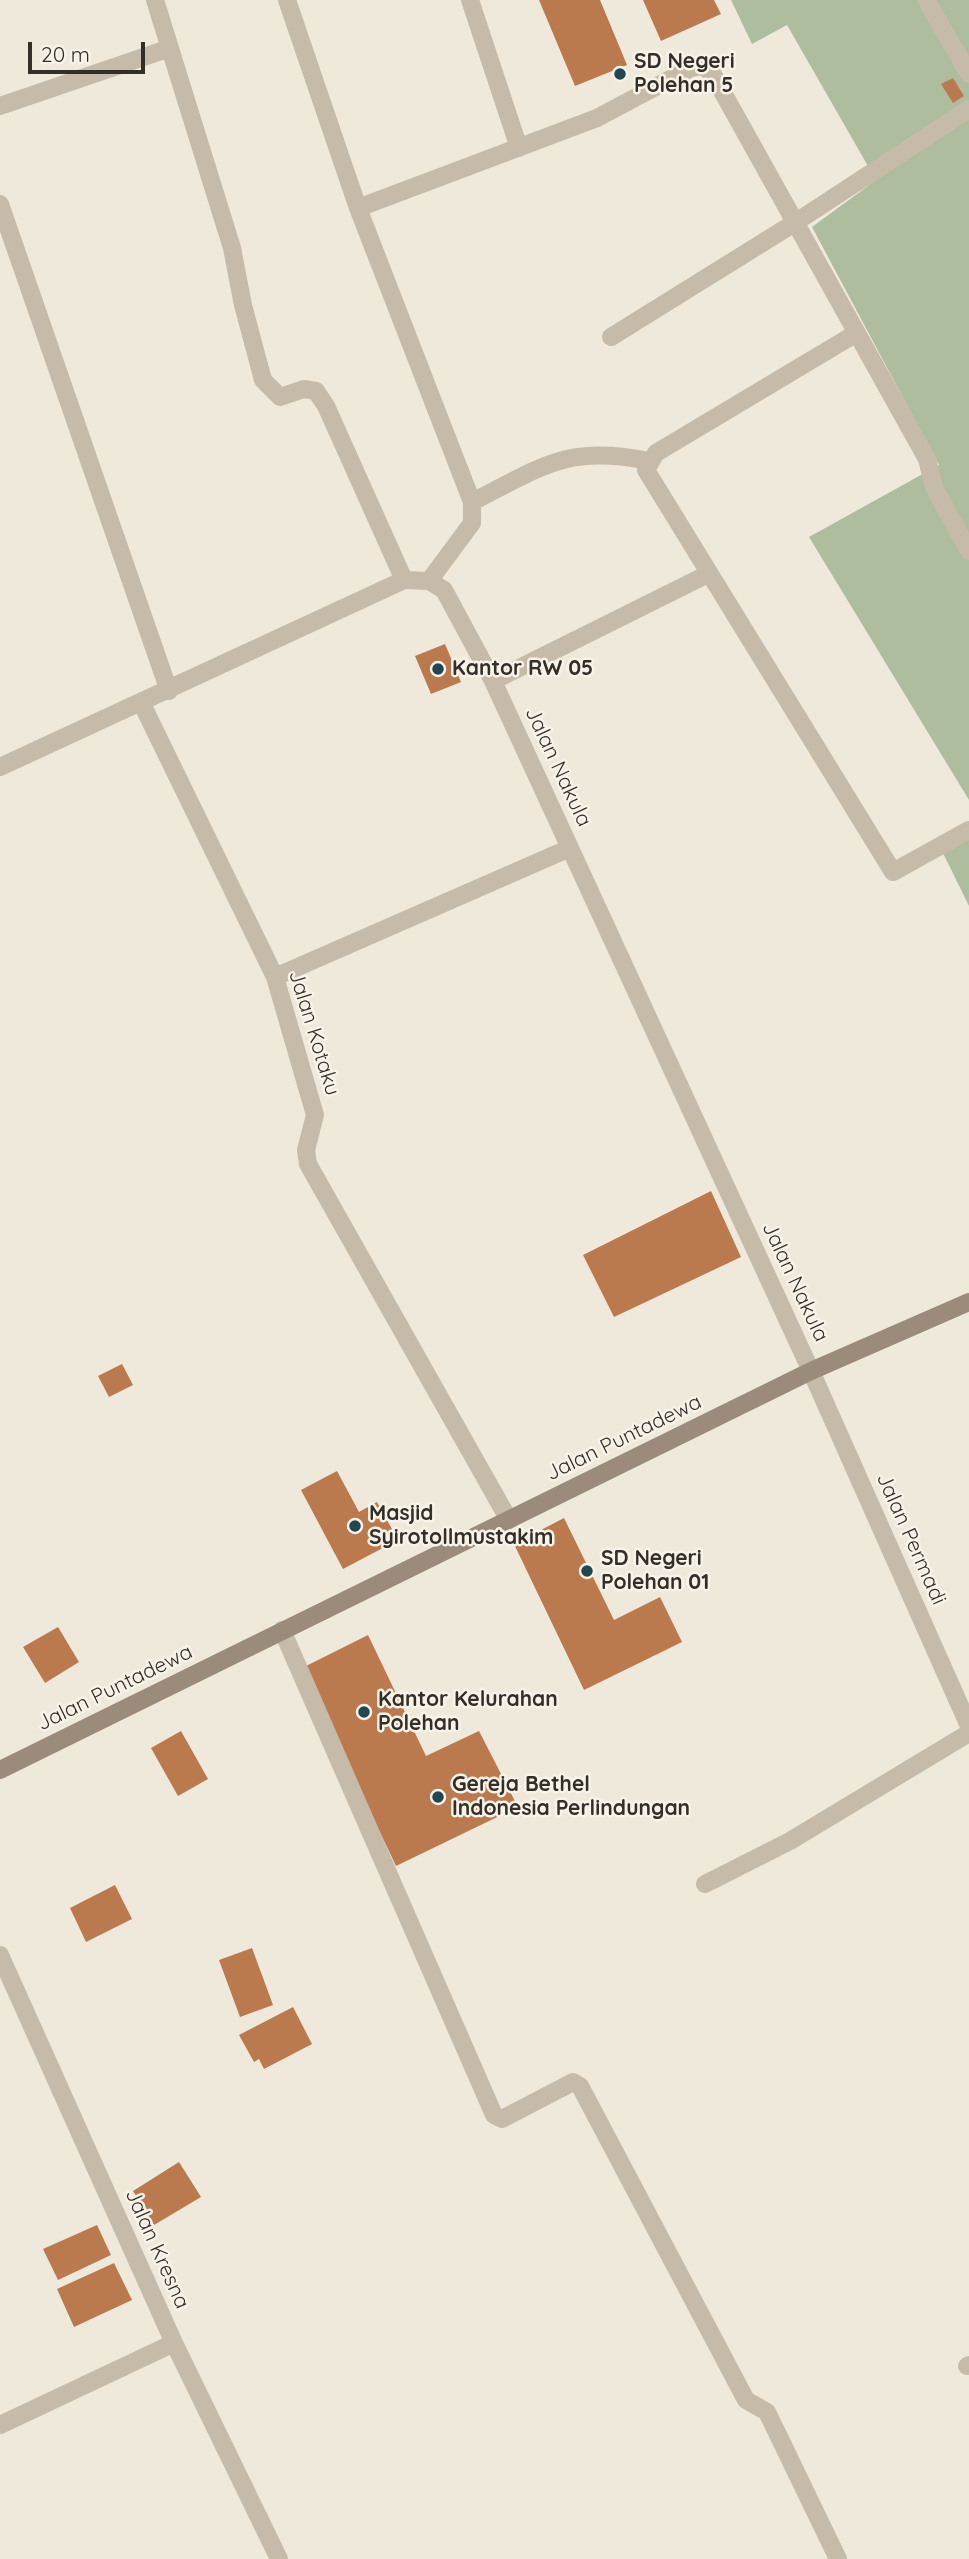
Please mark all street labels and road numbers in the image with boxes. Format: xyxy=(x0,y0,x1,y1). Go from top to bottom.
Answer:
street label: Jalan Nakula xyxy=(519,703,597,831)
street label: Jalan Kotaku xyxy=(283,967,345,1099)
street label: Jalan Nakula xyxy=(756,1218,834,1346)
street label: Jalan Puntadewa xyxy=(542,1389,706,1487)
street label: Jalan Permadi xyxy=(871,1469,951,1609)
street label: Jalan Puntadewa xyxy=(33,1639,197,1737)
street label: Jalan Kresna xyxy=(119,2185,195,2313)

